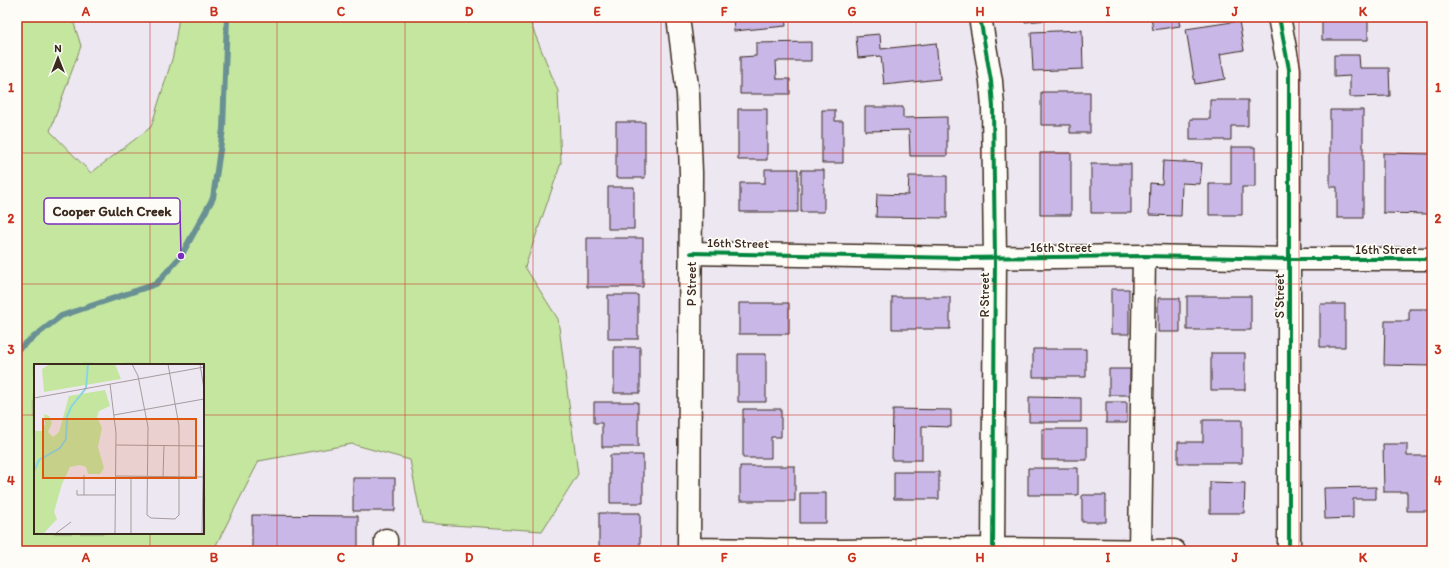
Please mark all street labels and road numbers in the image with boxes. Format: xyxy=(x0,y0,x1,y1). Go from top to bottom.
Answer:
street label: 16th Street xyxy=(707,235,769,251)
street label: 16th Street xyxy=(1030,240,1092,255)
street label: 16th Street xyxy=(1355,242,1417,257)
street label: P Street xyxy=(684,262,699,306)
street label: R Street xyxy=(977,272,992,318)
street label: S Street xyxy=(1272,274,1287,318)

